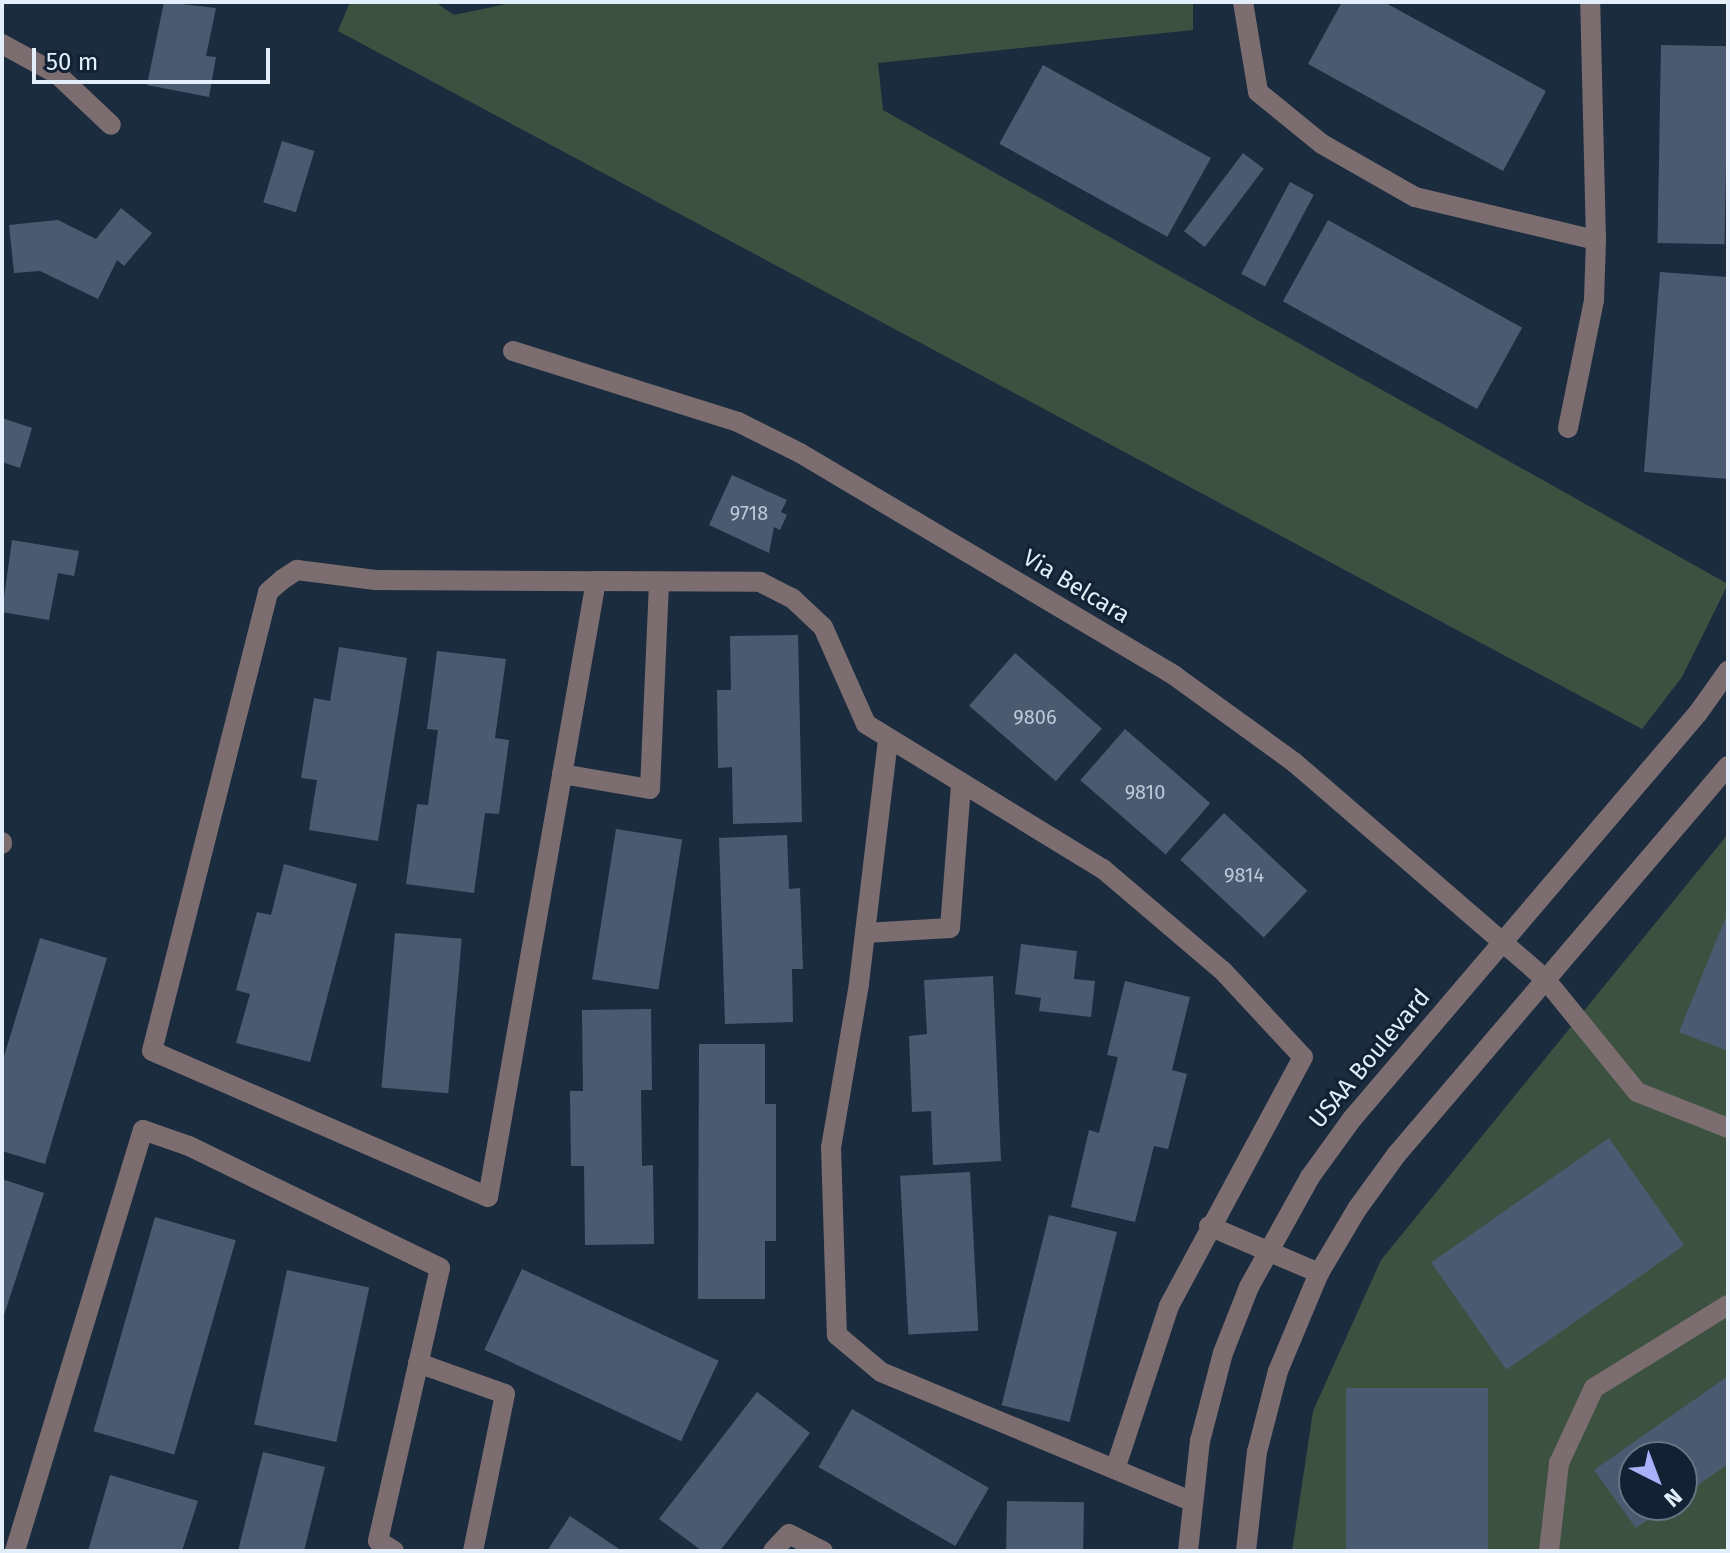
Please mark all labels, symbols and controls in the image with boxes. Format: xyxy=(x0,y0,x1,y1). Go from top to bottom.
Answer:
scale bar xyxy=(36,32,274,82)
text: 50 m xyxy=(46,48,98,76)
house number: 9718 xyxy=(730,501,768,525)
street label: Via Belcara xyxy=(1017,544,1135,630)
house number: 9806 xyxy=(1013,705,1057,729)
house number: 9810 xyxy=(1125,780,1165,804)
house number: 9814 xyxy=(1224,863,1264,887)
street label: USAA Boulevard xyxy=(1304,984,1436,1134)
north arrow xyxy=(1618,1441,1698,1521)
text: N xyxy=(1659,1483,1688,1513)

